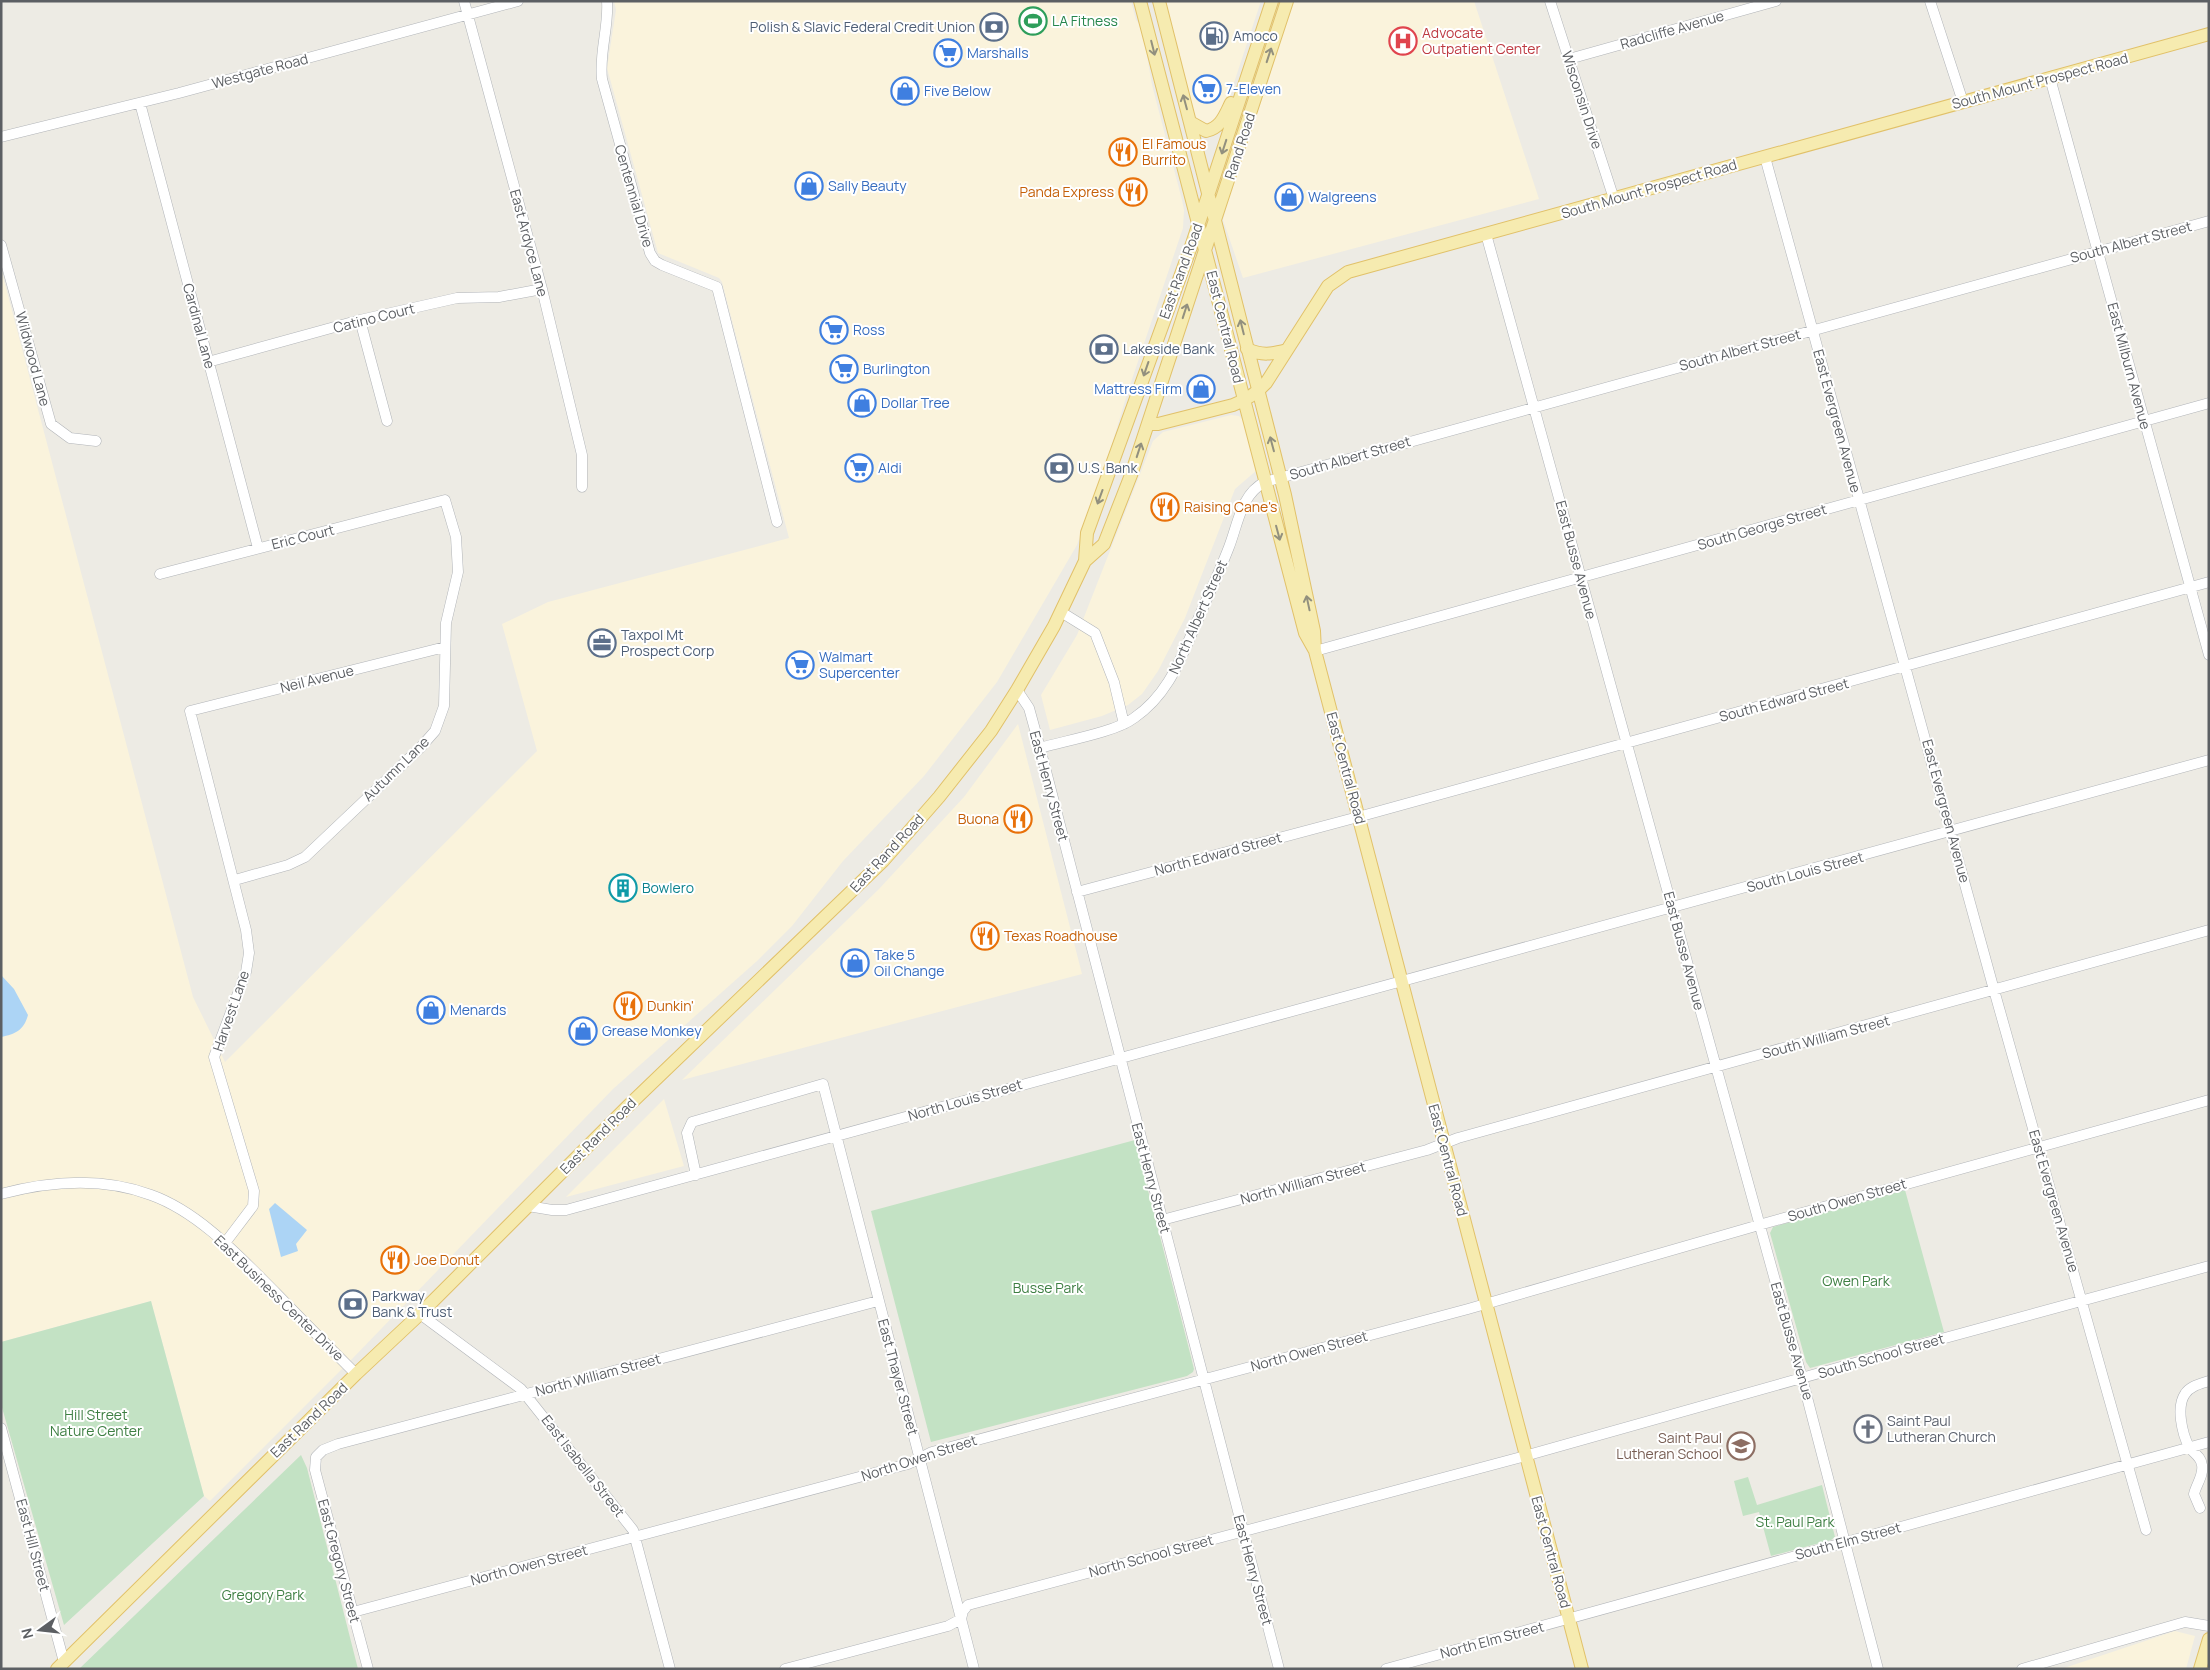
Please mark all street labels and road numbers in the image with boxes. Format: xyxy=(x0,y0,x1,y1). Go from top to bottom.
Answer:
street label: Radcliffe Avenue xyxy=(1618,6,1726,53)
street label: Wisconsin Drive xyxy=(1558,48,1607,151)
street label: South Mount Prospect Road xyxy=(1950,48,2130,113)
street label: Westgate Road xyxy=(210,49,310,92)
street label: Rand Road xyxy=(1220,110,1259,182)
street label: Centennial Drive xyxy=(611,142,658,249)
street label: South Mount Prospect Road xyxy=(1559,154,1739,223)
street label: East Ardyce Lane xyxy=(506,187,553,299)
street label: South Albert Street xyxy=(2068,216,2194,267)
street label: East Rand Road xyxy=(1154,220,1207,321)
street label: East Central Road xyxy=(1202,269,1249,385)
street label: Cardinal Lane xyxy=(179,281,220,371)
street label: Catino Court xyxy=(331,298,417,337)
street label: East Milburn Avenue xyxy=(2103,300,2156,431)
street label: Wildwood Lane xyxy=(12,309,55,408)
street label: South Albert Street xyxy=(1677,324,1803,375)
street label: East Evergreen Avenue xyxy=(1809,347,1866,495)
street label: South Albert Street xyxy=(1287,431,1413,484)
street label: East Busse Avenue xyxy=(1552,498,1601,621)
street label: South George Street xyxy=(1695,499,1829,554)
street label: Eric Court xyxy=(269,519,337,553)
street label: North Albert Street xyxy=(1164,556,1231,677)
street label: Neil Avenue xyxy=(278,660,356,697)
street label: South Edward Street xyxy=(1717,673,1851,726)
street label: East Central Road xyxy=(1322,710,1371,826)
street label: East Henry Street xyxy=(1026,729,1073,844)
street label: Autumn Lane xyxy=(358,732,433,805)
street label: East Evergreen Avenue xyxy=(1918,737,1975,885)
street label: East Rand Road xyxy=(845,809,928,896)
street label: North Edward Street xyxy=(1152,827,1284,880)
street label: South Louis Street xyxy=(1744,847,1866,896)
street label: East Busse Avenue xyxy=(1660,889,1709,1012)
street label: Harvest Lane xyxy=(208,968,253,1054)
street label: South William Street xyxy=(1760,1010,1892,1063)
street label: North Louis Street xyxy=(906,1074,1025,1125)
street label: East Rand Road xyxy=(555,1093,640,1178)
street label: East Central Road xyxy=(1424,1102,1473,1218)
street label: East Henry Street xyxy=(1128,1121,1175,1236)
street label: East Evergreen Avenue xyxy=(2025,1127,2084,1274)
street label: North William Street xyxy=(1238,1157,1368,1208)
street label: South Owen Street xyxy=(1785,1173,1909,1226)
street label: East Business Center Drive xyxy=(210,1231,348,1365)
street label: East Busse Avenue xyxy=(1767,1280,1818,1402)
street label: East Thayer Street xyxy=(874,1317,923,1438)
street label: North Owen Street xyxy=(1248,1326,1370,1375)
street label: South School Street xyxy=(1816,1328,1947,1383)
street label: North William Street xyxy=(533,1349,663,1400)
street label: East Rand Road xyxy=(266,1378,351,1461)
street label: East Isabella Street xyxy=(538,1411,629,1521)
street label: North Owen Street xyxy=(859,1430,979,1485)
street label: East Central Road xyxy=(1527,1494,1576,1610)
street label: East Hill Street xyxy=(12,1497,55,1594)
street label: East Gregory Street xyxy=(314,1497,365,1625)
street label: East Henry Street xyxy=(1230,1513,1277,1628)
street label: South Elm Street xyxy=(1793,1517,1903,1564)
street label: North School Street xyxy=(1087,1530,1216,1581)
street label: North Owen Street xyxy=(468,1540,590,1589)
street label: North Elm Street xyxy=(1438,1616,1546,1662)

